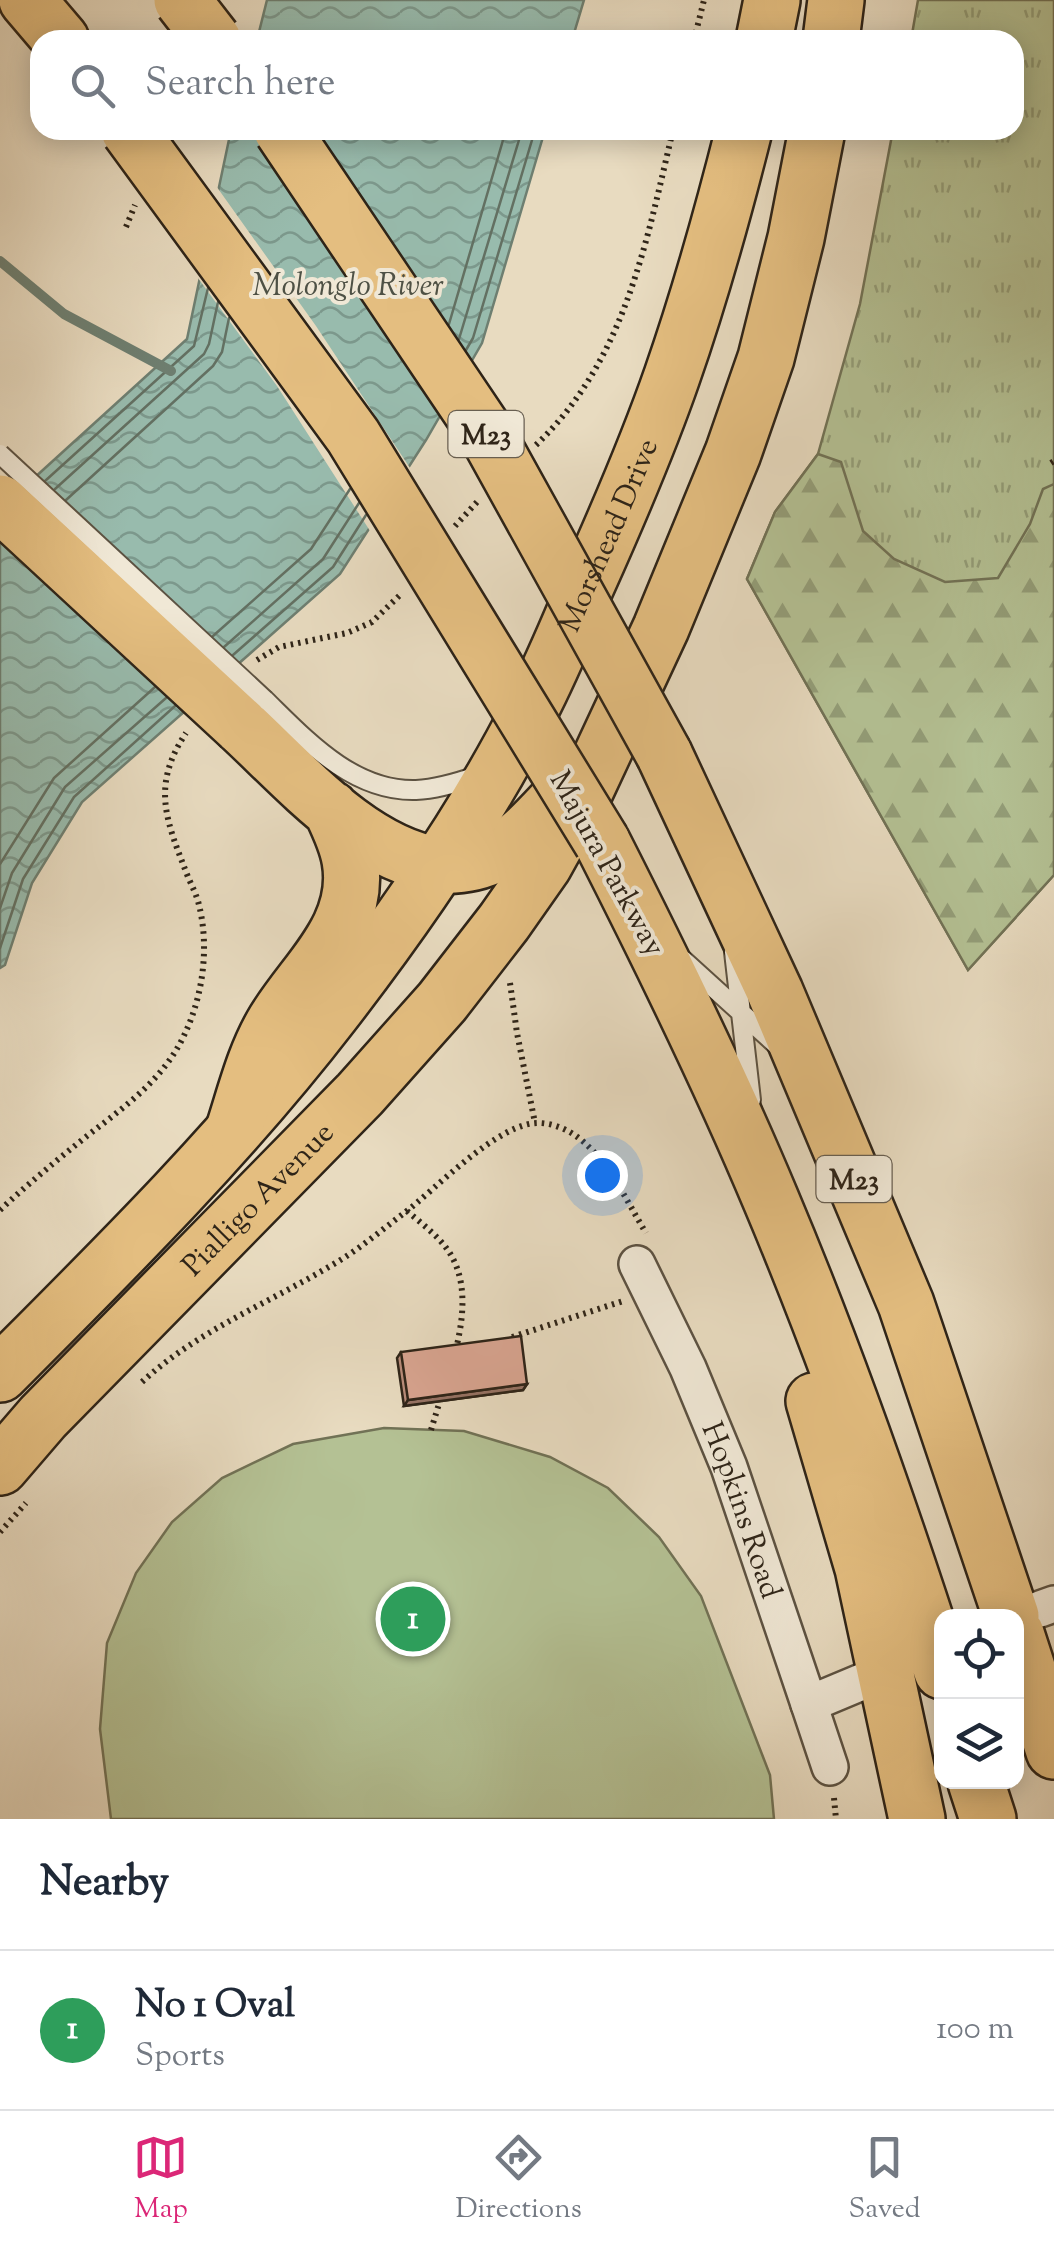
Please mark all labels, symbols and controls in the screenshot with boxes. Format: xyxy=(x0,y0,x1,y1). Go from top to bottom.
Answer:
search box xyxy=(30,30,1024,140)
icon: search xyxy=(65,58,120,113)
text: Search here xyxy=(145,58,336,112)
water label: Molonglo River xyxy=(252,264,444,310)
road number: M23 xyxy=(448,411,524,457)
street label: Morshead Drive xyxy=(550,433,671,639)
street label: Majura Parkway xyxy=(537,764,675,965)
street label: Pialligo Avenue xyxy=(173,1113,345,1287)
your location xyxy=(577,1150,628,1201)
road number: M23 xyxy=(816,1156,892,1202)
street label: Hopkins Road xyxy=(689,1416,791,1605)
pin: 1 xyxy=(380,1582,446,1656)
map controls xyxy=(934,1609,1024,1789)
button: locate xyxy=(934,1609,1024,1699)
button: layers xyxy=(934,1699,1024,1789)
text: Nearby xyxy=(40,1854,169,1914)
text: No 1 Oval xyxy=(135,1980,295,2034)
text: 1 xyxy=(67,2007,78,2053)
text: 100 m xyxy=(936,2007,1014,2053)
text: Sports xyxy=(135,2034,225,2080)
tab: Map xyxy=(133,2130,188,2230)
tab: Directions xyxy=(455,2130,582,2230)
tab: Saved xyxy=(849,2130,921,2230)

